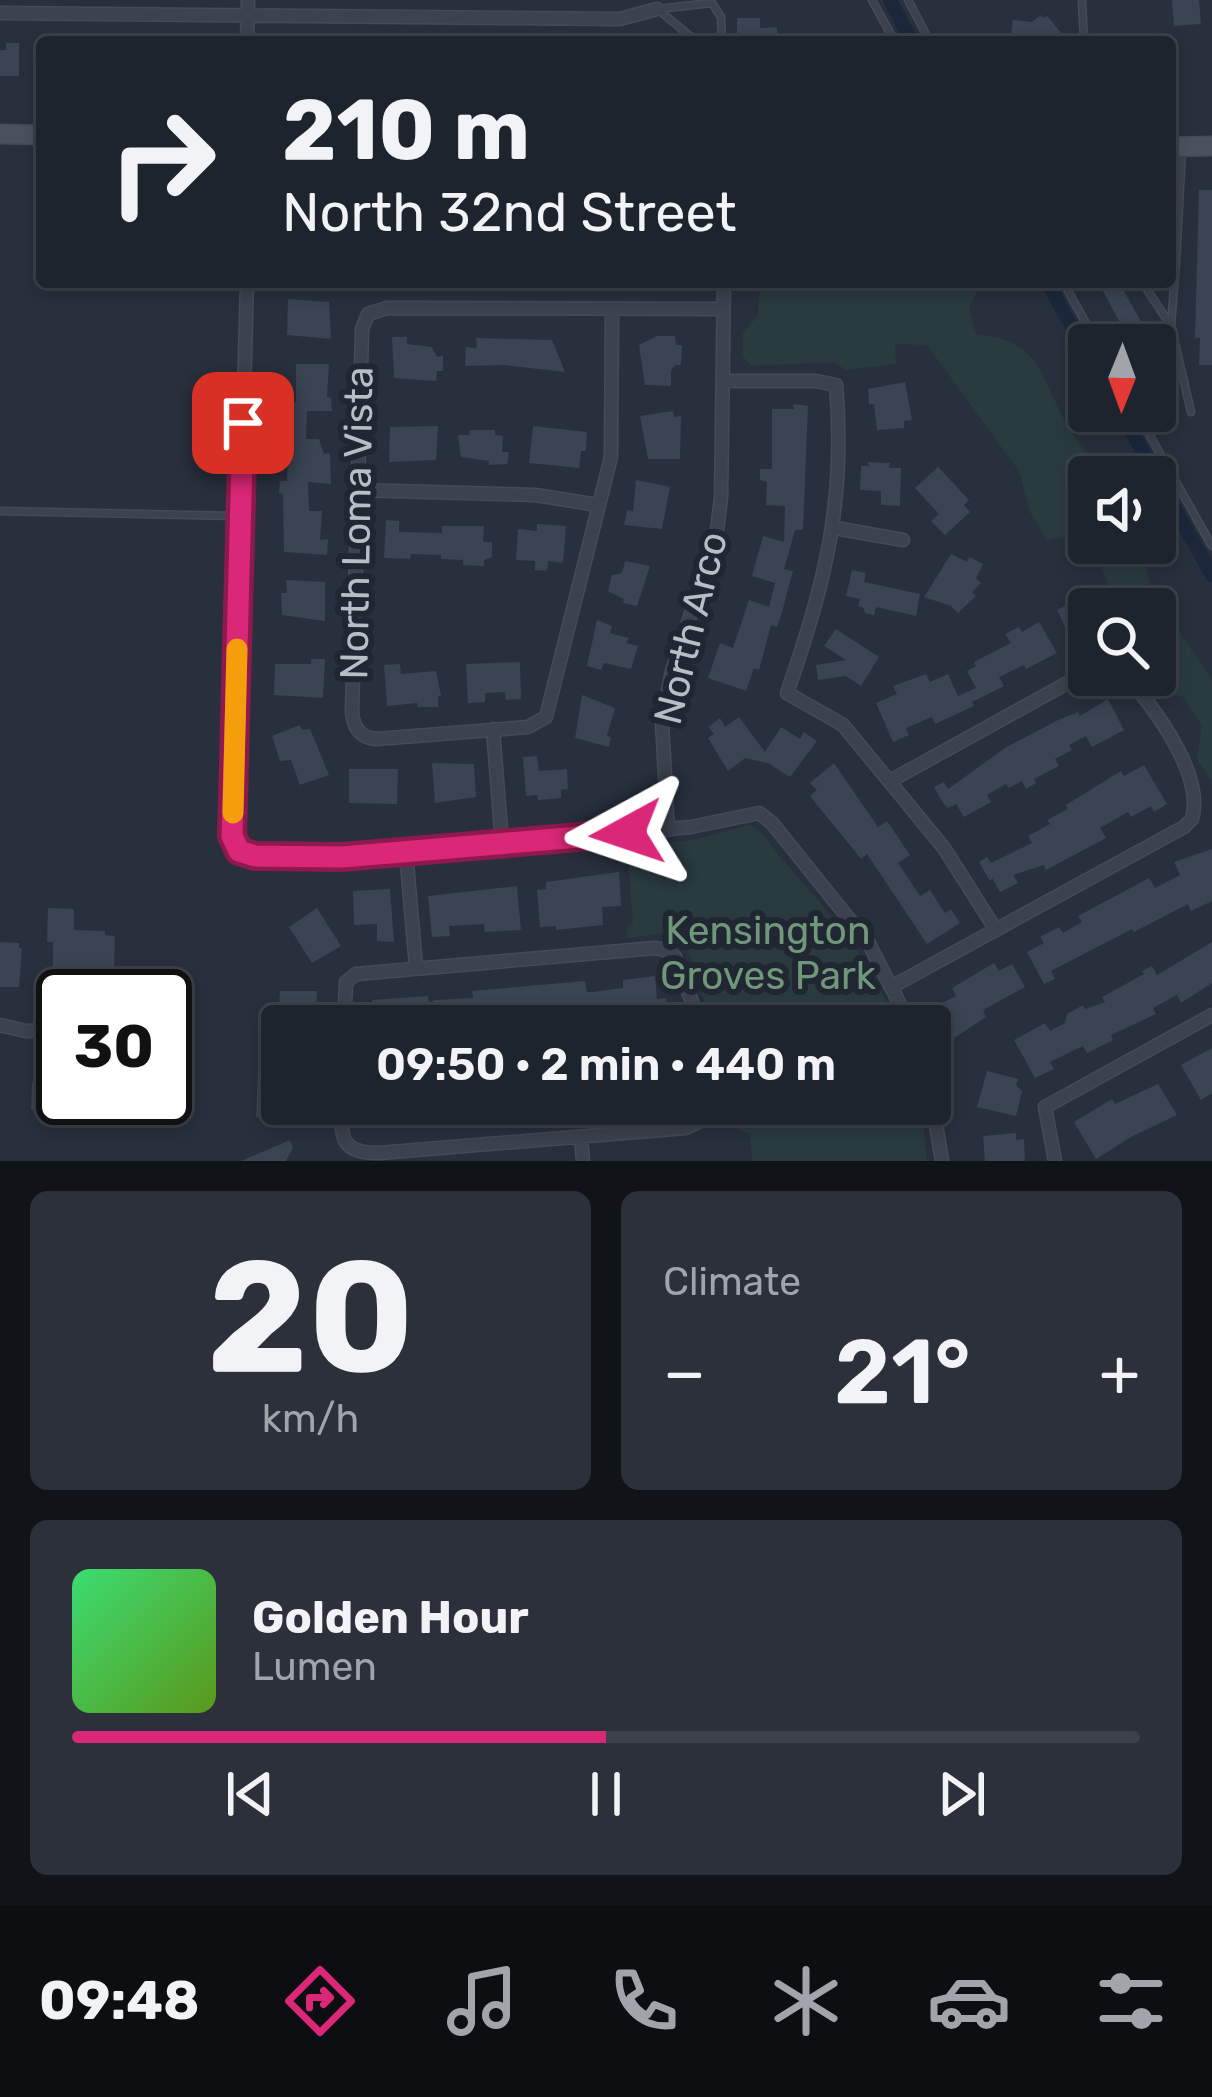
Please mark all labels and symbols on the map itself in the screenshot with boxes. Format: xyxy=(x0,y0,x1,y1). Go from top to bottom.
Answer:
north arrow xyxy=(1068,324,1176,432)
street label: North Loma Vista xyxy=(331,366,383,680)
pin xyxy=(192,372,294,474)
street label: North Arco xyxy=(645,527,737,729)
position arrow xyxy=(564,770,690,896)
park label: Kensington Groves Park xyxy=(660,908,876,999)
speed limit sign: 30 xyxy=(36,969,192,1125)

